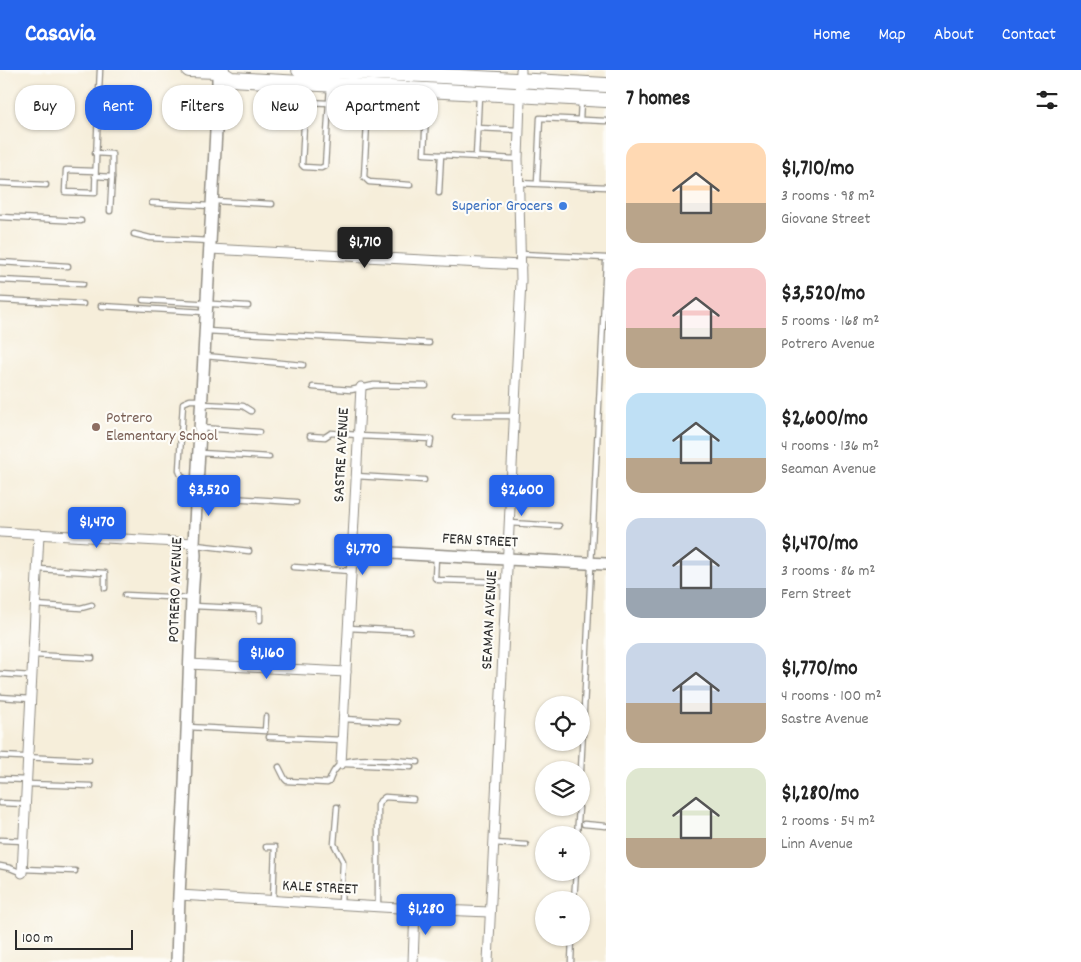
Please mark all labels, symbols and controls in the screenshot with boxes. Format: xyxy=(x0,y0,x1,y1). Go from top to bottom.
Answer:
text: Casavia xyxy=(25,18,95,52)
text: Home xyxy=(813,23,850,48)
text: Map xyxy=(878,23,906,48)
text: About xyxy=(934,23,974,48)
text: Contact xyxy=(1002,23,1056,48)
chip: Buy xyxy=(15,85,75,130)
chip: Rent xyxy=(85,85,152,130)
chip: Filters xyxy=(162,85,243,130)
chip: New xyxy=(253,85,317,130)
chip: Apartment xyxy=(327,85,438,130)
text: 7 homes xyxy=(626,85,690,115)
icon: filters xyxy=(1033,86,1061,114)
text: $1,710/mo xyxy=(781,155,854,185)
icon: home xyxy=(666,163,726,223)
text: 3 rooms · 98 m² xyxy=(781,185,875,208)
place label: Superior Grocers xyxy=(452,195,553,218)
marker: Superior Grocers xyxy=(557,200,569,212)
text: Giovane Street xyxy=(781,208,870,231)
pin: $1,710 xyxy=(324,226,406,269)
text: $1,710 xyxy=(348,231,382,254)
text: $3,520/mo xyxy=(781,280,865,310)
icon: home xyxy=(666,288,726,348)
text: 5 rooms · 168 m² xyxy=(781,310,879,333)
text: Potrero Avenue xyxy=(781,333,875,356)
text: $2,600/mo xyxy=(781,405,868,435)
street label: SASTRE AVENUE xyxy=(328,406,356,503)
place label: Potrero Elementary School xyxy=(106,407,218,448)
icon: home xyxy=(666,413,726,473)
marker: Potrero Elementary School xyxy=(90,421,102,433)
text: 4 rooms · 136 m² xyxy=(781,435,879,458)
text: Seaman Avenue xyxy=(781,458,876,481)
pin: $3,520 xyxy=(168,474,250,517)
pin: $2,600 xyxy=(481,474,563,517)
text: $3,520 xyxy=(188,479,230,502)
text: $2,600 xyxy=(500,479,544,502)
pin: $1,470 xyxy=(56,506,138,549)
text: $1,470 xyxy=(79,511,115,534)
street label: FERN STREET xyxy=(441,528,519,555)
text: $1,470/mo xyxy=(781,530,858,560)
pin: $1,770 xyxy=(322,534,404,576)
street label: POTRERO AVENUE xyxy=(163,536,189,643)
text: $1,770 xyxy=(345,538,381,561)
icon: home xyxy=(666,538,726,598)
text: 3 rooms · 86 m² xyxy=(781,560,875,583)
street label: SEAMAN AVENUE xyxy=(476,569,504,670)
text: Fern Street xyxy=(781,583,851,606)
pin: $1,160 xyxy=(226,638,308,680)
text: $1,160 xyxy=(250,642,284,665)
text: $1,770/mo xyxy=(781,655,858,685)
icon: home xyxy=(666,663,726,723)
text: 4 rooms · 100 m² xyxy=(781,685,882,708)
map controls xyxy=(535,696,590,946)
button: locate xyxy=(535,696,590,751)
text: Sastre Avenue xyxy=(781,708,869,731)
button: layers xyxy=(535,761,590,816)
text: $1,280/mo xyxy=(781,780,859,810)
icon: home xyxy=(666,788,726,848)
text: 2 rooms · 54 m² xyxy=(781,810,875,833)
button: + xyxy=(535,826,590,881)
text: Linn Avenue xyxy=(781,833,853,856)
street label: KALE STREET xyxy=(282,875,359,901)
button: − xyxy=(535,891,590,946)
pin: $1,280 xyxy=(385,894,467,936)
text: $1,280 xyxy=(408,898,444,921)
scale bar xyxy=(15,927,132,950)
text: 100 m xyxy=(22,929,53,949)

